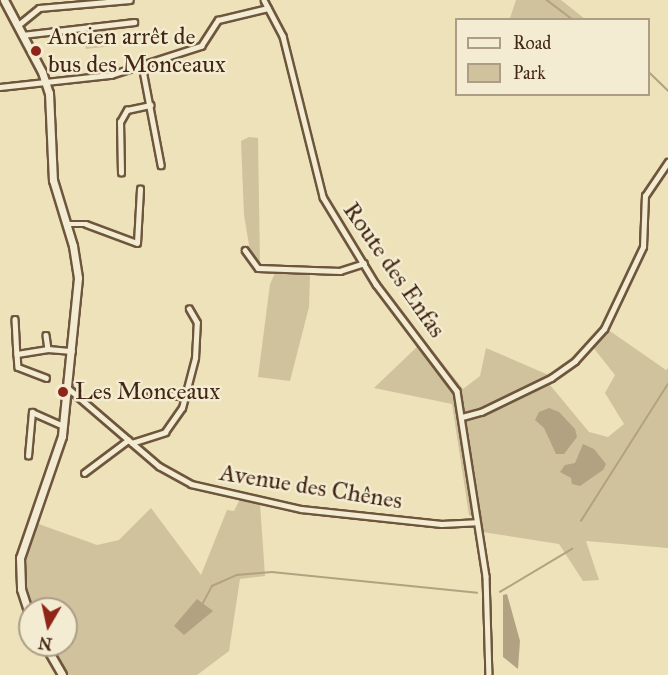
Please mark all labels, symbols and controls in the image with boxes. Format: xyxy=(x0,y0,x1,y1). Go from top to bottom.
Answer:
legend xyxy=(455,18,650,96)
place label: Ancien arrêt de bus des Monceaux xyxy=(48,23,226,79)
text: Road xyxy=(513,32,551,54)
marker: Ancien arrêt de bus des Monceaux xyxy=(29,44,43,58)
text: Park xyxy=(513,62,546,84)
street label: Route des Enfas xyxy=(337,197,451,343)
place label: Les Monceaux xyxy=(75,378,220,406)
marker: Les Monceaux xyxy=(56,385,70,399)
street label: Avenue des Chênes xyxy=(218,458,404,516)
north arrow xyxy=(18,597,78,657)
text: N xyxy=(37,633,54,654)

